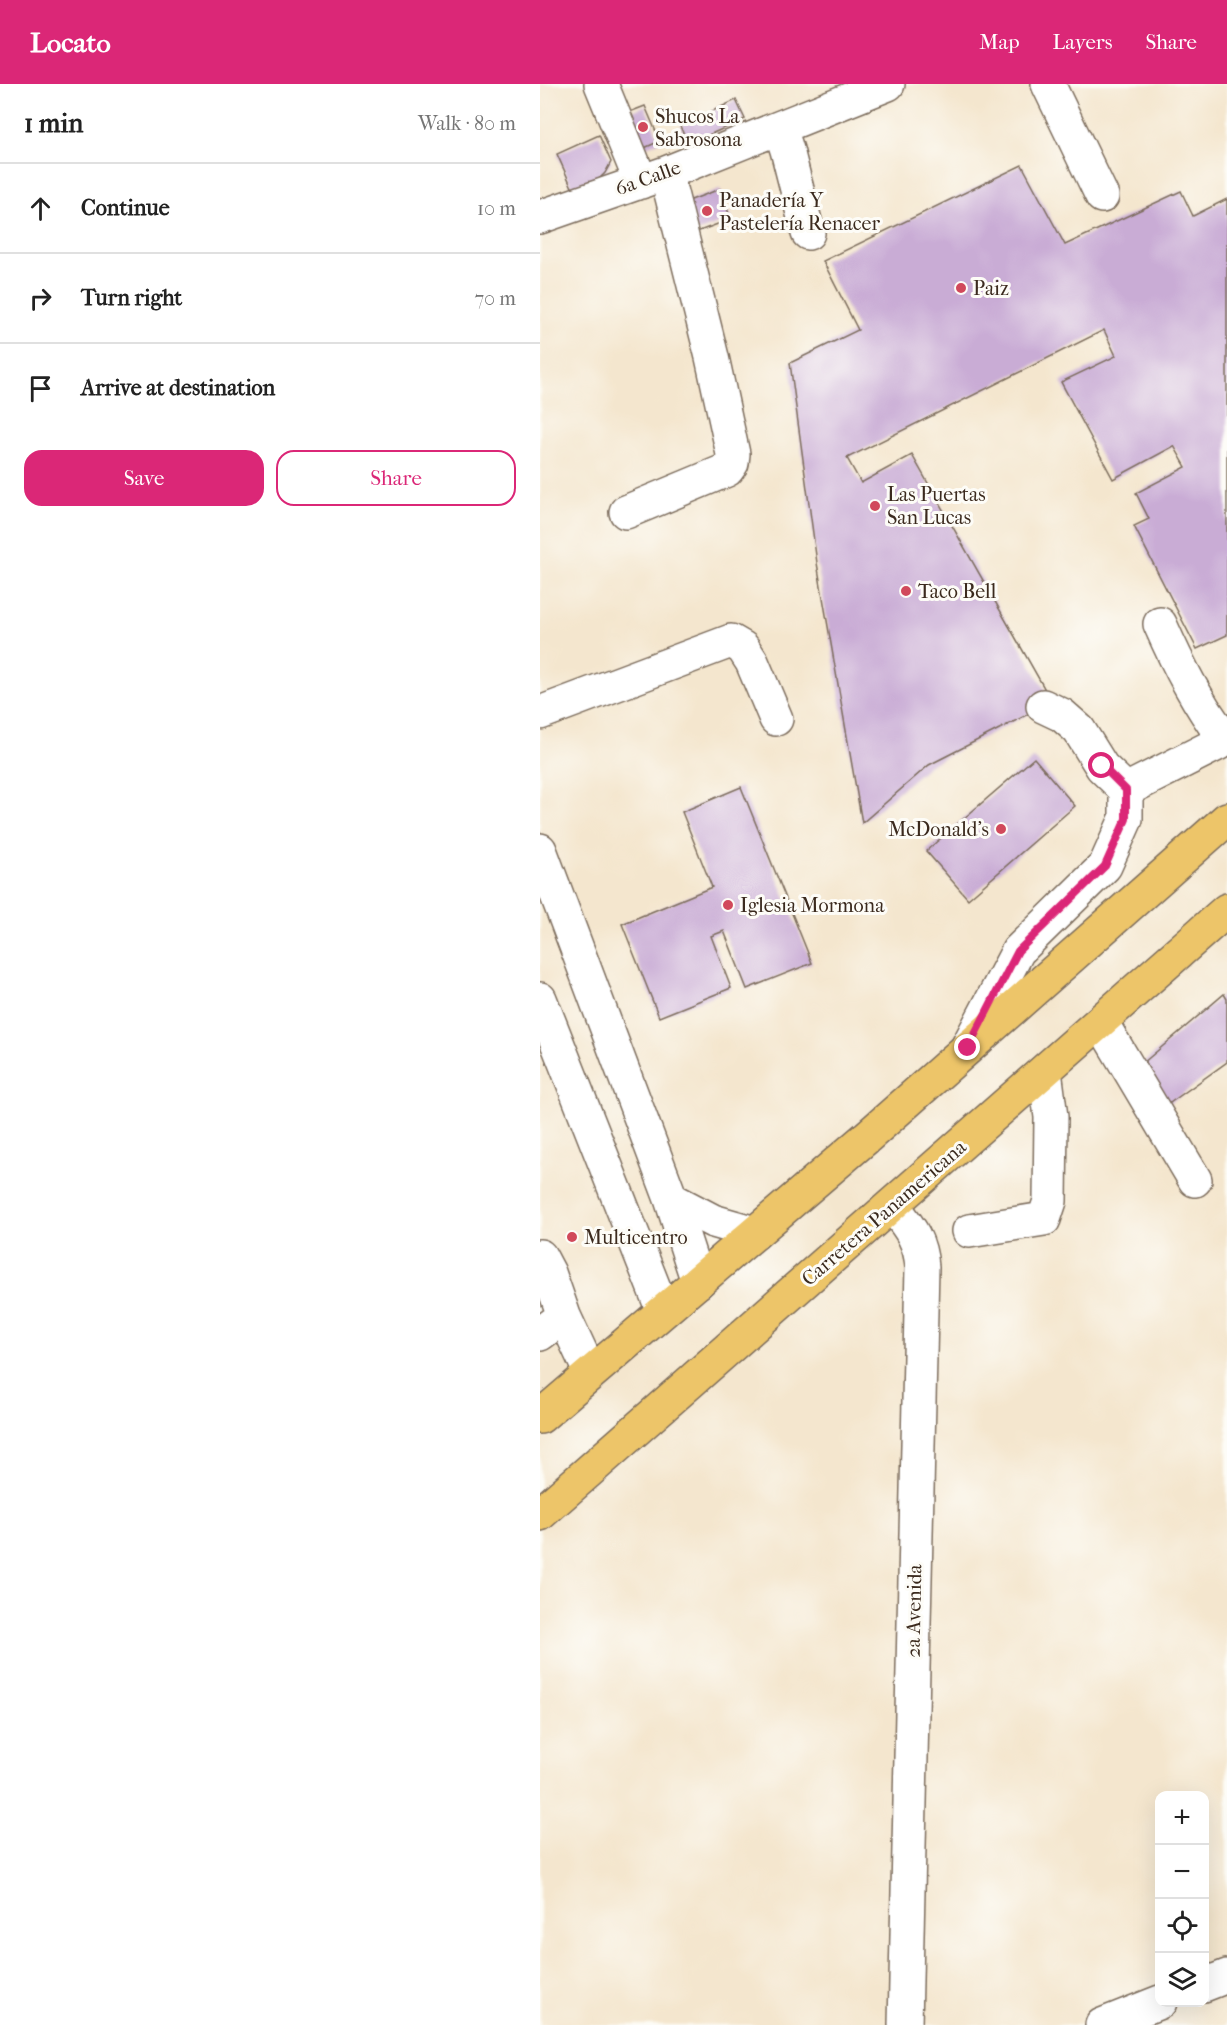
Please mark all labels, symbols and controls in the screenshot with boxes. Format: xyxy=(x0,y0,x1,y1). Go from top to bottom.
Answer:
text: Locato xyxy=(30,26,111,59)
text: Map xyxy=(979,30,1020,54)
text: Layers xyxy=(1053,30,1112,54)
text: Share xyxy=(1145,30,1197,54)
place label: Shucos La Sabrosona xyxy=(655,105,742,151)
text: 1 min xyxy=(24,108,83,139)
text: Walk · 80 m xyxy=(418,112,516,135)
marker: Shucos La Sabrosona xyxy=(636,120,650,134)
street label: 6a Calle xyxy=(612,156,684,200)
place label: Panadería Y Pastelería Renacer xyxy=(719,189,880,235)
icon: ahead xyxy=(24,192,57,225)
text: Continue xyxy=(81,195,170,221)
text: 10 m xyxy=(477,197,516,220)
marker: Panadería Y Pastelería Renacer xyxy=(700,204,714,218)
place label: Paiz xyxy=(973,277,1009,300)
marker: Paiz xyxy=(954,281,968,295)
icon: right xyxy=(24,282,57,315)
text: Turn right xyxy=(81,285,182,311)
text: 70 m xyxy=(474,287,516,310)
icon: arrive xyxy=(24,372,57,405)
text: Arrive at destination xyxy=(81,375,275,401)
button: Save xyxy=(24,450,264,506)
button: Share xyxy=(276,450,516,506)
place label: Las Puertas San Lucas xyxy=(887,483,986,529)
marker: Las Puertas San Lucas xyxy=(868,499,882,513)
place label: Taco Bell xyxy=(918,580,997,603)
marker: Taco Bell xyxy=(899,584,913,598)
route start xyxy=(1088,752,1114,778)
place label: McDonald's xyxy=(888,818,989,841)
marker: McDonald's xyxy=(994,822,1008,836)
place label: Iglesia Mormona xyxy=(740,894,885,917)
marker: Iglesia Mormona xyxy=(721,898,735,912)
route end xyxy=(954,1034,980,1060)
street label: Carretera Panamericana xyxy=(797,1135,971,1291)
place label: Multicentro xyxy=(584,1226,688,1249)
marker: Multicentro xyxy=(565,1230,579,1244)
street label: 2a Avenida xyxy=(902,1563,926,1658)
map controls xyxy=(1155,1791,1209,2007)
button: + xyxy=(1155,1791,1209,1845)
button: − xyxy=(1155,1845,1209,1899)
button: locate xyxy=(1155,1899,1209,1953)
button: layers xyxy=(1155,1953,1209,2007)

